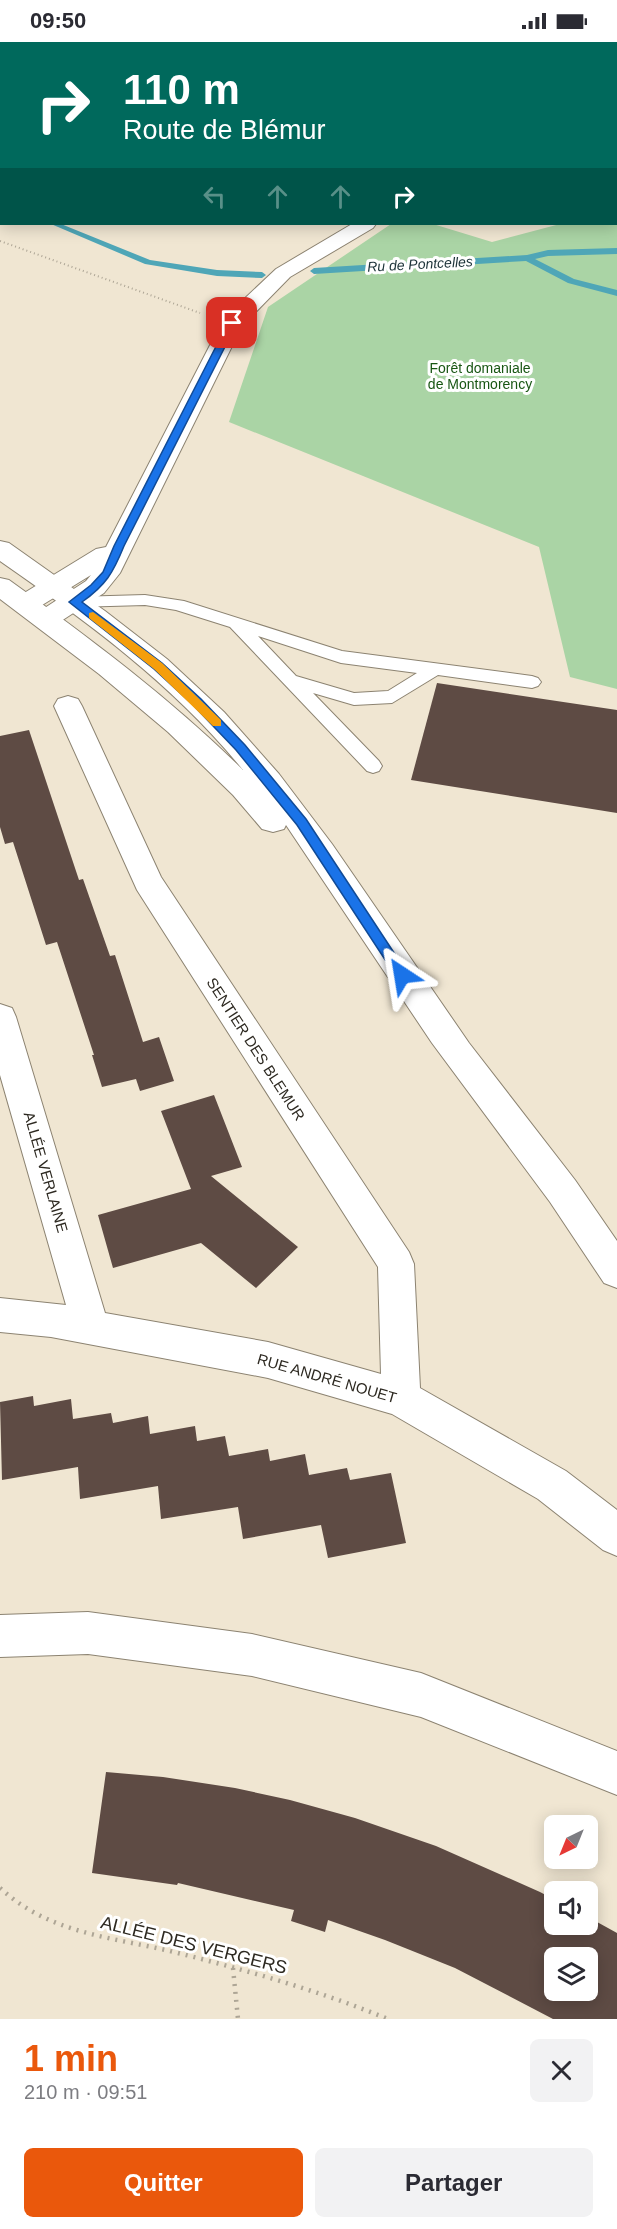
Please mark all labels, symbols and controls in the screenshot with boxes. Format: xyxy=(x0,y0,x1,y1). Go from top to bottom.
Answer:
text: 09:50 xyxy=(30,8,86,33)
icon: right xyxy=(24,66,102,144)
text: 110 m xyxy=(123,66,240,113)
text: Route de Blémur xyxy=(123,115,326,145)
icon: left xyxy=(198,180,231,213)
icon: ahead xyxy=(261,180,294,213)
icon: ahead xyxy=(324,180,357,213)
icon: right xyxy=(387,180,420,213)
water label: Ru de Pontcelles xyxy=(367,253,473,275)
pin xyxy=(206,297,257,348)
icon: arrive xyxy=(215,306,248,339)
park label: Forêt domaniale de Montmorency xyxy=(428,360,532,392)
position arrow xyxy=(370,943,434,1007)
street label: SENTIER DES BLEMUR xyxy=(203,974,309,1124)
street label: ALLÉE VERLAINE xyxy=(21,1110,71,1234)
street label: RUE ANDRÉ NOUET xyxy=(255,1350,399,1406)
north arrow xyxy=(544,1815,598,1869)
map controls xyxy=(544,1815,598,2001)
button: sound xyxy=(544,1881,598,1935)
street label: ALLÉE DES VERGERS xyxy=(99,1912,289,1978)
button: layers xyxy=(544,1947,598,2001)
text: 1 min xyxy=(24,2038,118,2079)
button: close xyxy=(530,2039,593,2102)
text: 210 m · 09:51 xyxy=(24,2081,147,2103)
button: Quitter xyxy=(24,2148,303,2217)
button: Partager xyxy=(315,2148,593,2217)

